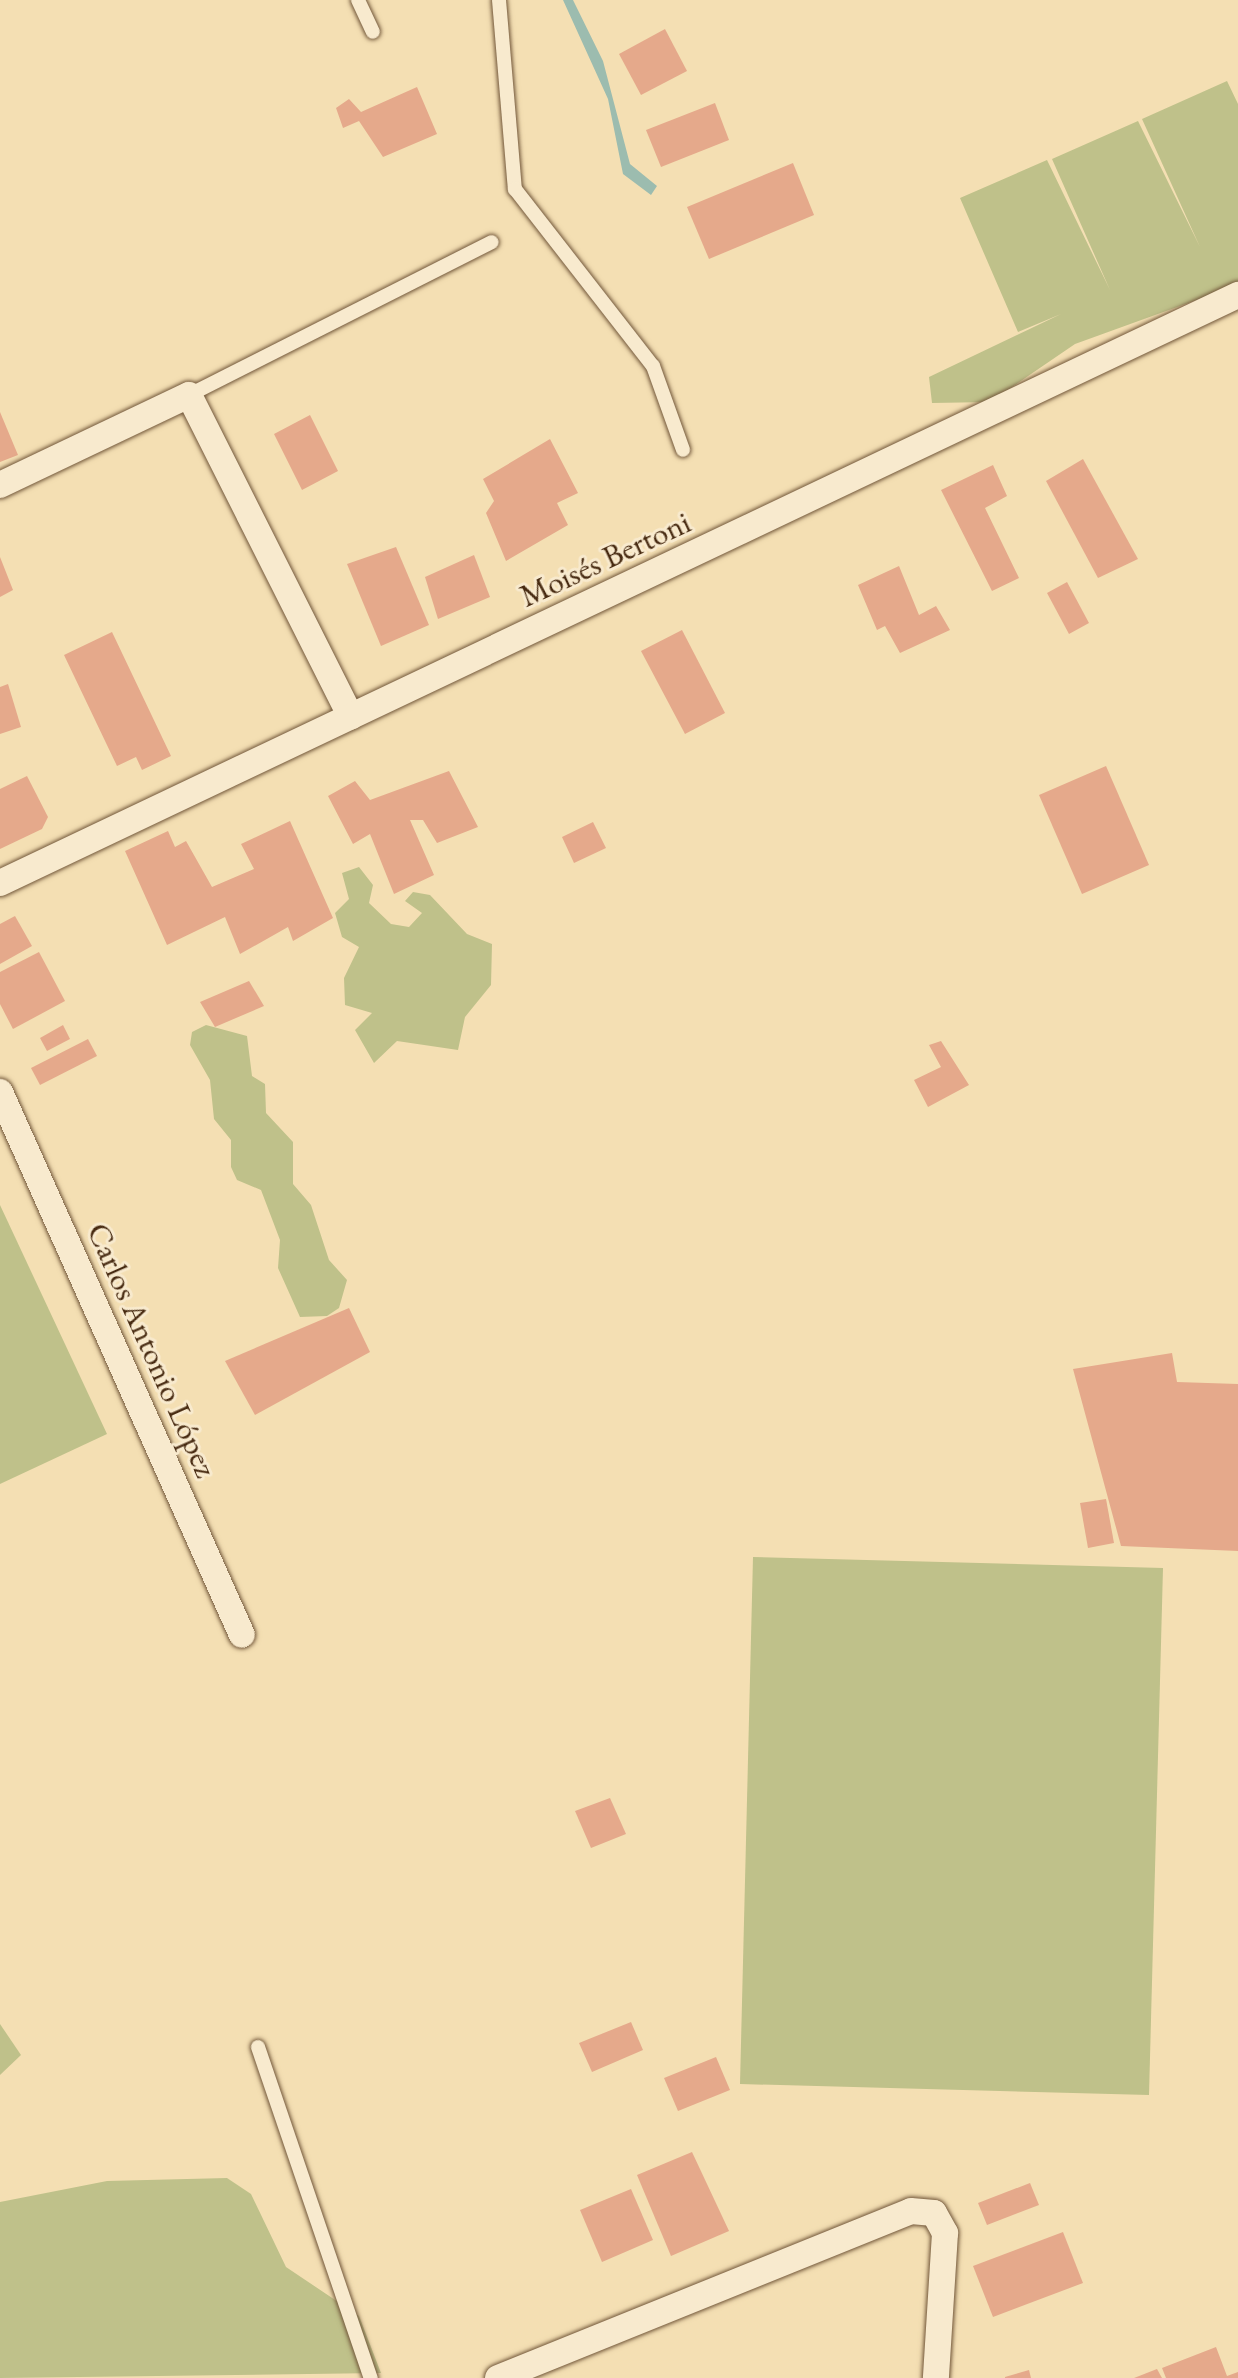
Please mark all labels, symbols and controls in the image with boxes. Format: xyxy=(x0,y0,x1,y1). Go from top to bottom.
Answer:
street label: Moisés Bertoni xyxy=(514,503,696,615)
street label: Carlos Antonio López xyxy=(79,1217,225,1483)

